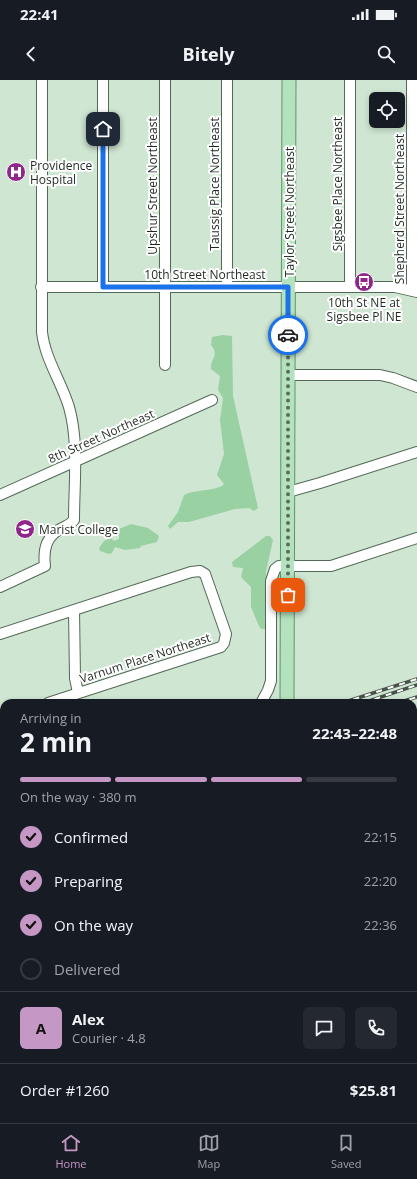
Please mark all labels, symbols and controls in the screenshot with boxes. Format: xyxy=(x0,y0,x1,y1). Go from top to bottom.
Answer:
text: 22:41 xyxy=(20,4,59,24)
text: Bitely xyxy=(183,42,234,66)
icon: back xyxy=(20,43,42,65)
icon: search xyxy=(375,43,397,65)
map controls xyxy=(369,92,405,128)
button: locate xyxy=(369,92,405,128)
pin xyxy=(86,112,120,146)
street label: Upshur Street Northeast xyxy=(144,117,161,255)
street label: Taussig Place Northeast xyxy=(206,117,223,251)
street label: Sigsbee Place Northeast xyxy=(329,117,346,251)
icon: home xyxy=(92,118,114,140)
street label: Shepherd Street Northeast xyxy=(391,134,408,284)
street label: Taylor Street Northeast xyxy=(281,147,298,277)
place label: Providence Hospital xyxy=(30,157,93,188)
hospital icon: Providence Hospital xyxy=(5,161,27,183)
street label: 10th Street Northeast xyxy=(144,266,266,283)
bus stop icon: 10th St NE at Sigsbee Pl NE xyxy=(353,271,375,293)
place label: 10th St NE at Sigsbee Pl NE xyxy=(327,294,401,325)
courier xyxy=(268,315,308,355)
icon: car xyxy=(277,324,299,346)
street label: 8th Street Northeast xyxy=(45,405,157,467)
school or university icon: Marist College xyxy=(14,518,36,540)
place label: Marist College xyxy=(39,521,119,538)
pin xyxy=(271,578,305,612)
icon: bag xyxy=(277,584,299,606)
street label: Varnum Place Northeast xyxy=(78,629,212,687)
text: Arriving in xyxy=(20,709,82,727)
text: 22:43–22:48 xyxy=(312,723,397,743)
text: 2 min xyxy=(20,724,92,760)
text: On the way · 380 m xyxy=(20,788,136,806)
icon: check xyxy=(20,826,42,848)
text: Confirmed xyxy=(54,827,128,847)
text: 22:15 xyxy=(364,828,397,846)
icon: check xyxy=(20,870,42,892)
text: Preparing xyxy=(54,871,122,891)
text: 22:20 xyxy=(364,872,397,890)
icon: check xyxy=(20,914,42,936)
text: On the way xyxy=(54,915,133,935)
text: 22:36 xyxy=(364,916,397,934)
text: Delivered xyxy=(54,959,121,979)
button: chat xyxy=(303,1007,345,1049)
button: phone xyxy=(355,1007,397,1049)
text: Alex xyxy=(72,1009,104,1029)
text: A xyxy=(36,1018,46,1038)
text: Courier · 4.8 xyxy=(72,1029,146,1047)
text: Order #1260 xyxy=(20,1080,109,1100)
text: $25.81 xyxy=(350,1080,397,1100)
tab: Home xyxy=(55,1132,87,1171)
tab: Map xyxy=(197,1132,220,1171)
tab: Saved xyxy=(331,1132,362,1171)

